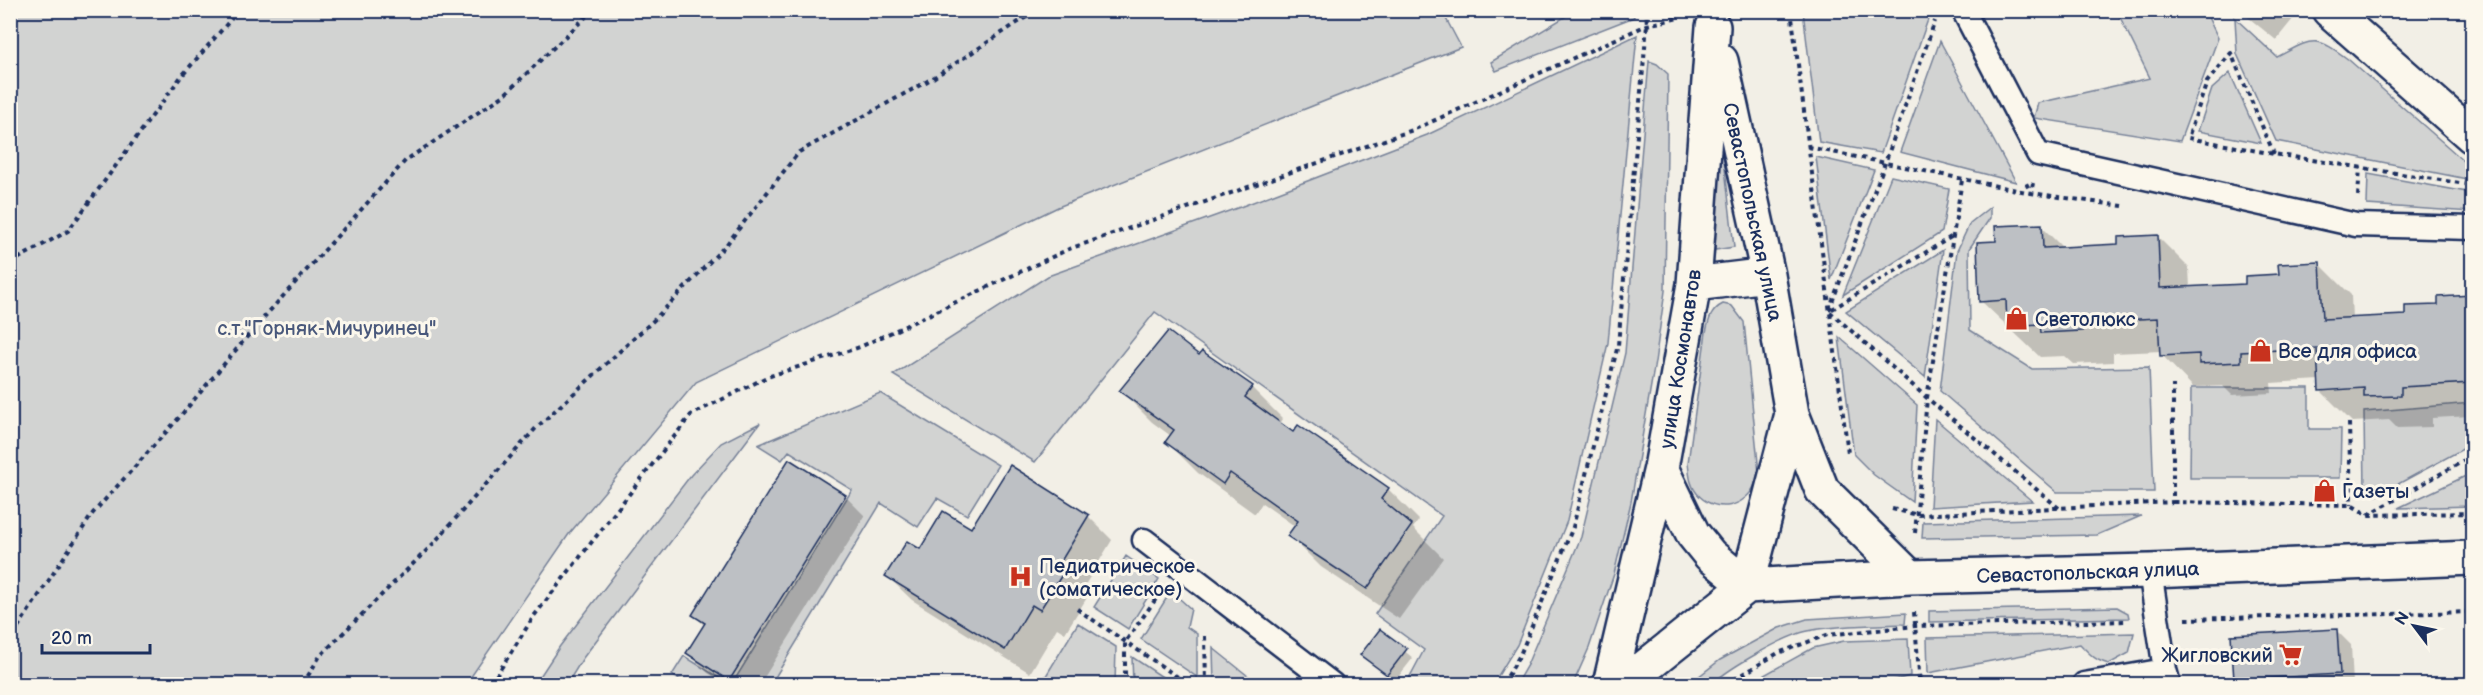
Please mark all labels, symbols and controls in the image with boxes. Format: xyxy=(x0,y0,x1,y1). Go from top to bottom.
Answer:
street label: Севастопольская улица xyxy=(1717,101,1787,324)
street label: улица Космонавтов xyxy=(1655,267,1707,450)
shop icon: Светолюкс xyxy=(2004,306,2030,332)
place label: Светолюкс xyxy=(2035,308,2136,332)
park label: с.т."Горняк-Мичуринец" xyxy=(217,317,437,341)
shop icon: Все для офиса xyxy=(2247,338,2273,364)
place label: Все для офиса xyxy=(2278,340,2417,364)
shop icon: Газеты xyxy=(2311,478,2337,504)
place label: Газеты xyxy=(2342,480,2409,504)
place label: Педиатрическое (соматическое) xyxy=(1039,555,1195,602)
street label: Севастопольская улица xyxy=(1976,557,2200,589)
hospital icon: Педиатрическое (соматическое) xyxy=(1008,564,1034,590)
north arrow xyxy=(2384,596,2444,656)
text: N xyxy=(2391,609,2414,629)
scale bar xyxy=(42,617,150,655)
text: 20 m xyxy=(51,628,92,649)
supermarket icon: Жигловский xyxy=(2278,642,2304,668)
place label: Жигловский xyxy=(2161,644,2273,668)

